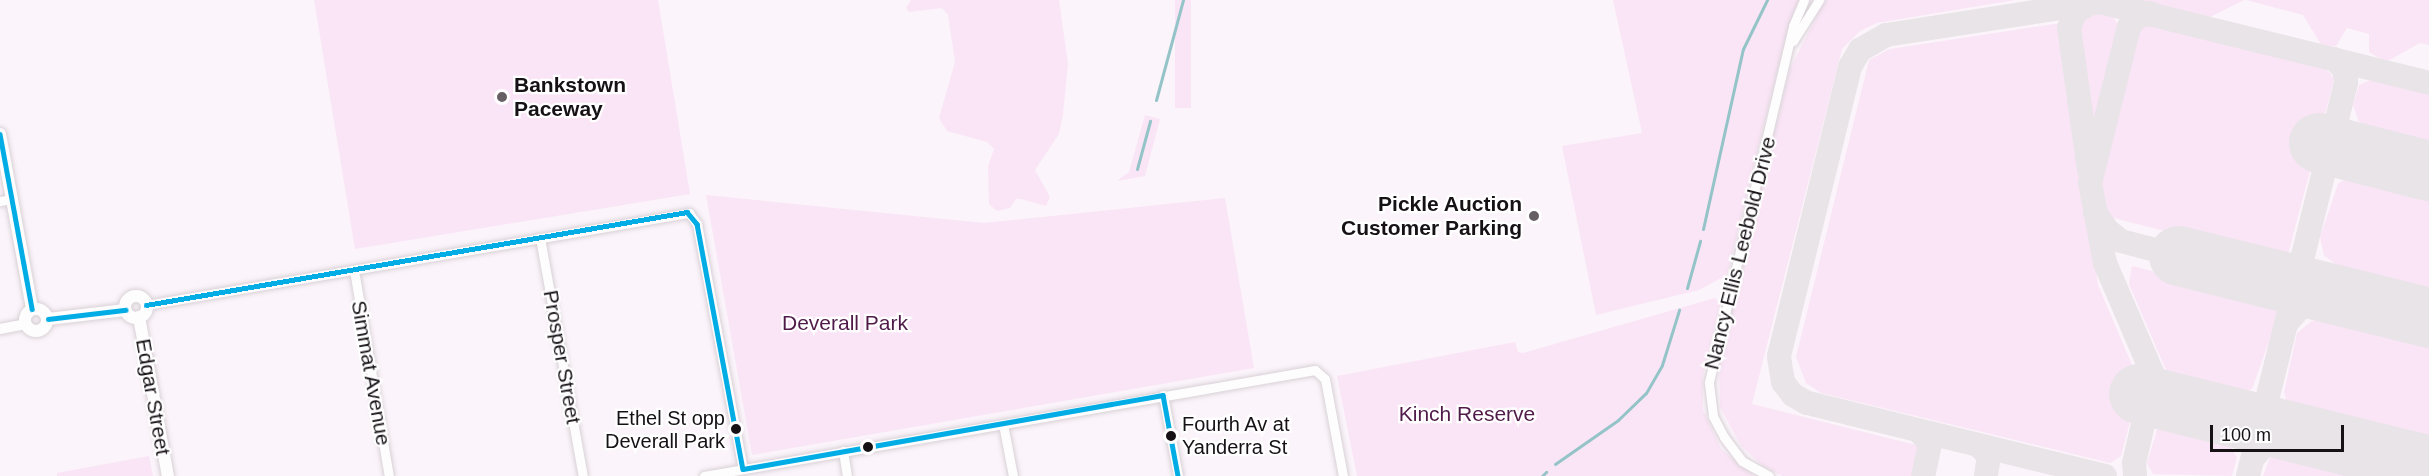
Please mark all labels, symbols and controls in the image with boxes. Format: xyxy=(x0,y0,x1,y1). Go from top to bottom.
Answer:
place label: Bankstown Paceway xyxy=(514,72,626,122)
marker: Bankstown Paceway xyxy=(495,90,509,104)
street label: Nancy Ellis Leebold Drive xyxy=(1699,134,1781,372)
place label: Pickle Auction Customer Parking xyxy=(1341,191,1522,241)
marker: Pickle Auction Customer Parking xyxy=(1527,209,1541,223)
street label: Prosper Street xyxy=(538,288,586,426)
street label: Simmat Avenue xyxy=(346,298,396,448)
park label: Deverall Park xyxy=(782,310,908,336)
street label: Edgar Street xyxy=(130,337,176,457)
park label: Kinch Reserve xyxy=(1399,401,1535,427)
place label: Ethel St opp Deverall Park xyxy=(605,406,725,453)
place label: Fourth Av at Yanderra St xyxy=(1182,412,1291,459)
scale bar xyxy=(2213,413,2346,451)
marker: Ethel St opp Deverall Park xyxy=(730,423,742,435)
text: 100 m xyxy=(2221,425,2271,445)
marker: Fourth Av at Yanderra St xyxy=(1165,430,1177,442)
unlabelled marker xyxy=(862,441,874,453)

